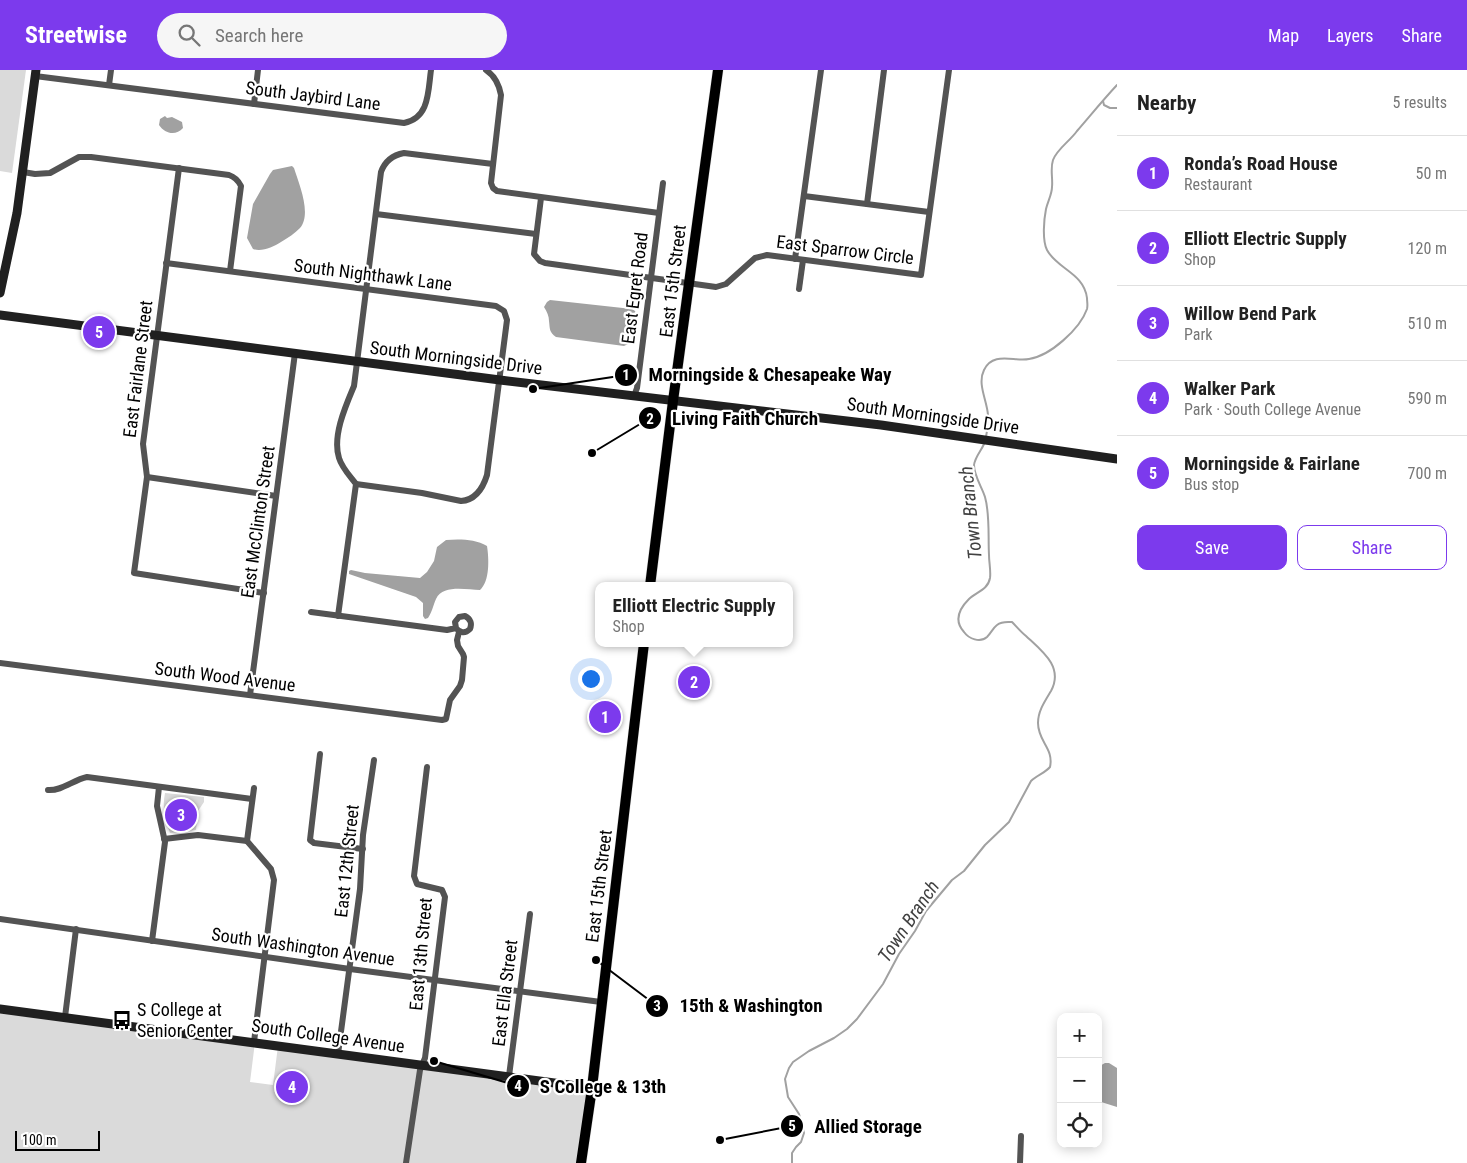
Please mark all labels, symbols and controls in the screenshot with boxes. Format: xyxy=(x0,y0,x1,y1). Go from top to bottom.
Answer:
search box xyxy=(157,13,507,58)
text: Streetwise xyxy=(25,21,127,49)
icon: search xyxy=(175,21,203,49)
text: Search here xyxy=(215,24,303,47)
text: Map xyxy=(1268,25,1299,46)
text: Layers xyxy=(1327,25,1374,46)
text: Share xyxy=(1402,25,1442,46)
street label: South Jaybird Lane xyxy=(244,77,382,114)
text: Nearby xyxy=(1137,91,1196,115)
text: 5 results xyxy=(1392,93,1447,112)
text: Ronda’s Road House xyxy=(1184,152,1338,175)
text: 1 xyxy=(1149,164,1157,183)
text: 50 m xyxy=(1415,164,1447,183)
text: Restaurant xyxy=(1184,175,1252,194)
street label: East 15th Street xyxy=(655,223,690,338)
text: Elliott Electric Supply xyxy=(1184,227,1347,250)
street label: East Egret Road xyxy=(617,231,652,345)
street label: East Sparrow Circle xyxy=(775,231,915,268)
text: 2 xyxy=(1149,239,1157,258)
text: 120 m xyxy=(1408,239,1447,258)
text: Shop xyxy=(1184,250,1216,269)
street label: South Nighthawk Lane xyxy=(293,254,453,295)
street label: East Fairlane Street xyxy=(119,299,156,439)
text: Willow Bend Park xyxy=(1184,302,1316,325)
pin: 5 xyxy=(83,313,115,351)
text: 3 xyxy=(1149,314,1157,333)
text: 510 m xyxy=(1408,314,1447,333)
text: Park xyxy=(1184,325,1213,344)
street label: South Morningside Drive xyxy=(369,337,543,378)
callout: Morningside & Chesapeake Way xyxy=(614,358,902,392)
text: Morningside & Chesapeake Way xyxy=(649,363,892,386)
text: 1 xyxy=(622,366,630,384)
text: Walker Park xyxy=(1184,377,1275,400)
text: 4 xyxy=(1149,389,1157,408)
text: 590 m xyxy=(1408,389,1447,408)
street label: South Morningside Drive xyxy=(846,393,1020,438)
text: Park · South College Avenue xyxy=(1184,400,1361,419)
callout: Living Faith Church xyxy=(637,401,828,435)
text: Living Faith Church xyxy=(672,407,818,430)
text: 2 xyxy=(646,410,654,428)
street label: East McClinton Street xyxy=(236,444,279,599)
text: Morningside & Fairlane xyxy=(1184,452,1360,475)
text: 5 xyxy=(1149,464,1157,483)
text: 700 m xyxy=(1408,464,1447,483)
water label: Town Branch xyxy=(954,465,987,561)
text: Bus stop xyxy=(1184,475,1239,494)
button: Save xyxy=(1137,525,1287,570)
button: Share xyxy=(1297,525,1447,570)
popup xyxy=(595,582,793,647)
text: Elliott Electric Supply xyxy=(613,594,775,617)
text: Shop xyxy=(613,617,645,636)
street label: South Wood Avenue xyxy=(154,657,297,696)
pin: 2 xyxy=(678,663,710,701)
your location xyxy=(578,666,604,692)
pin: 1 xyxy=(589,698,621,736)
pin: 3 xyxy=(165,796,197,834)
street label: East 12th Street xyxy=(330,803,363,918)
street label: East 15th Street xyxy=(581,828,616,943)
water label: Town Branch xyxy=(873,876,944,967)
street label: East 13th Street xyxy=(405,897,436,1011)
street label: South Washington Avenue xyxy=(210,923,396,970)
street label: East Ella Street xyxy=(488,938,521,1048)
callout: 15th & Washington xyxy=(645,989,833,1023)
text: 15th & Washington xyxy=(679,994,823,1017)
text: 3 xyxy=(653,997,661,1015)
place label: S College at Senior Center xyxy=(137,999,233,1041)
bus stop icon: S College at Senior Center xyxy=(111,1009,133,1031)
map controls xyxy=(1057,1013,1102,1148)
button: + xyxy=(1057,1013,1102,1058)
street label: South College Avenue xyxy=(250,1014,406,1057)
button: − xyxy=(1057,1058,1102,1103)
pin: 4 xyxy=(276,1068,308,1106)
callout: S College & 13th xyxy=(505,1069,677,1103)
text: S College & 13th xyxy=(540,1075,666,1098)
text: 4 xyxy=(514,1077,522,1095)
button: locate xyxy=(1057,1103,1102,1148)
callout: Allied Storage xyxy=(779,1109,932,1143)
text: Allied Storage xyxy=(814,1115,922,1138)
text: 5 xyxy=(788,1117,796,1135)
scale bar xyxy=(15,1128,100,1151)
text: 100 m xyxy=(22,1132,57,1148)

